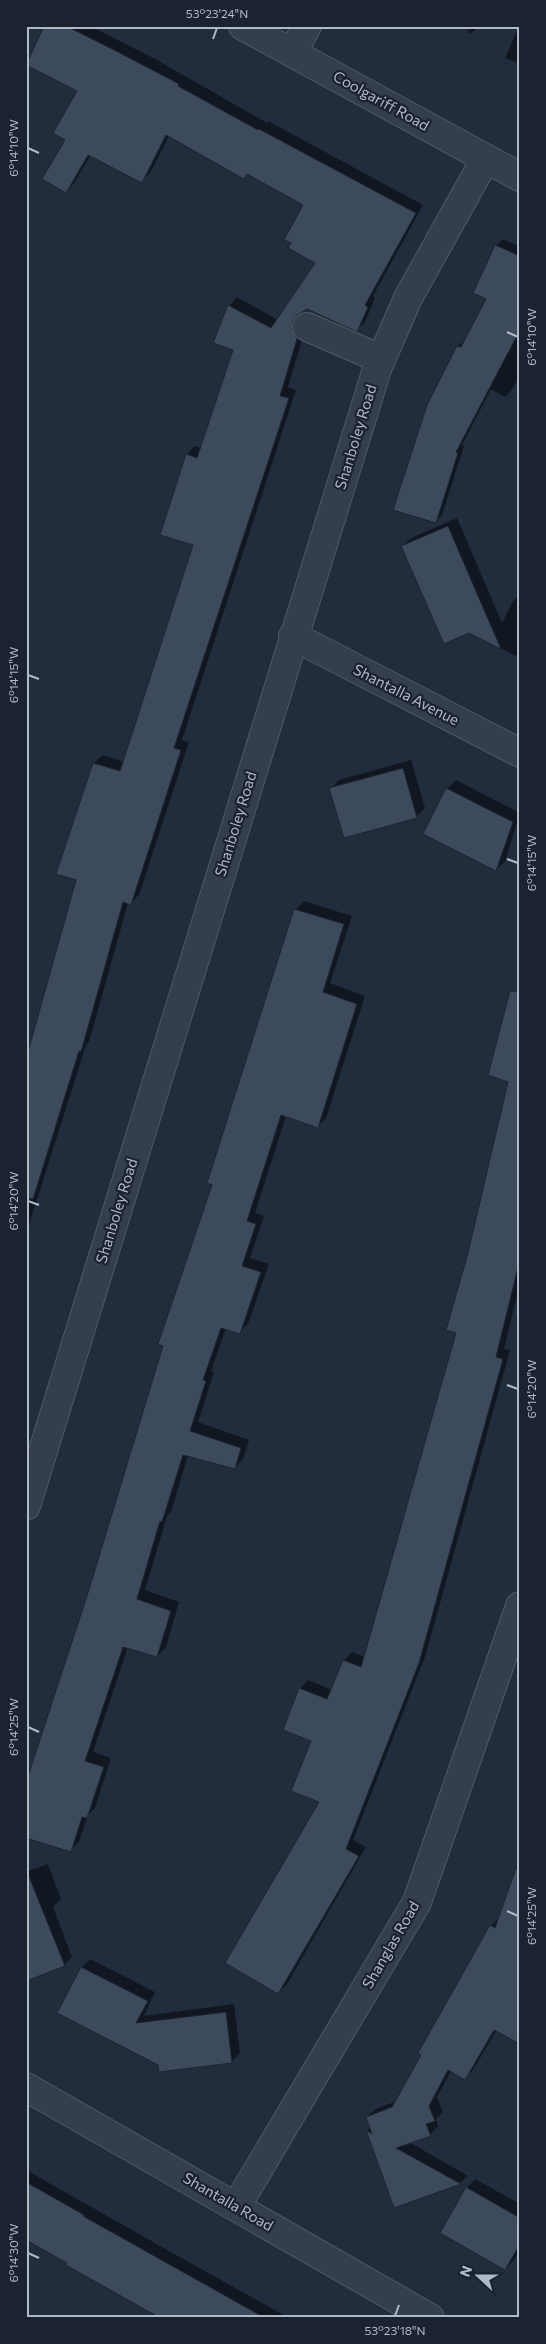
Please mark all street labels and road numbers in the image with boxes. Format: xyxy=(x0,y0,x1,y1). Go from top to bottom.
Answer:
street label: Coolgariff Road xyxy=(330,66,433,134)
street label: Shanboley Road xyxy=(331,382,380,491)
street label: Shantalla Avenue xyxy=(351,660,462,729)
street label: Shanboley Road xyxy=(211,769,260,878)
street label: Shanboley Road xyxy=(92,1156,141,1265)
street label: Shanglas Road xyxy=(358,1897,423,1992)
street label: Shantalla Road xyxy=(180,2168,277,2234)

